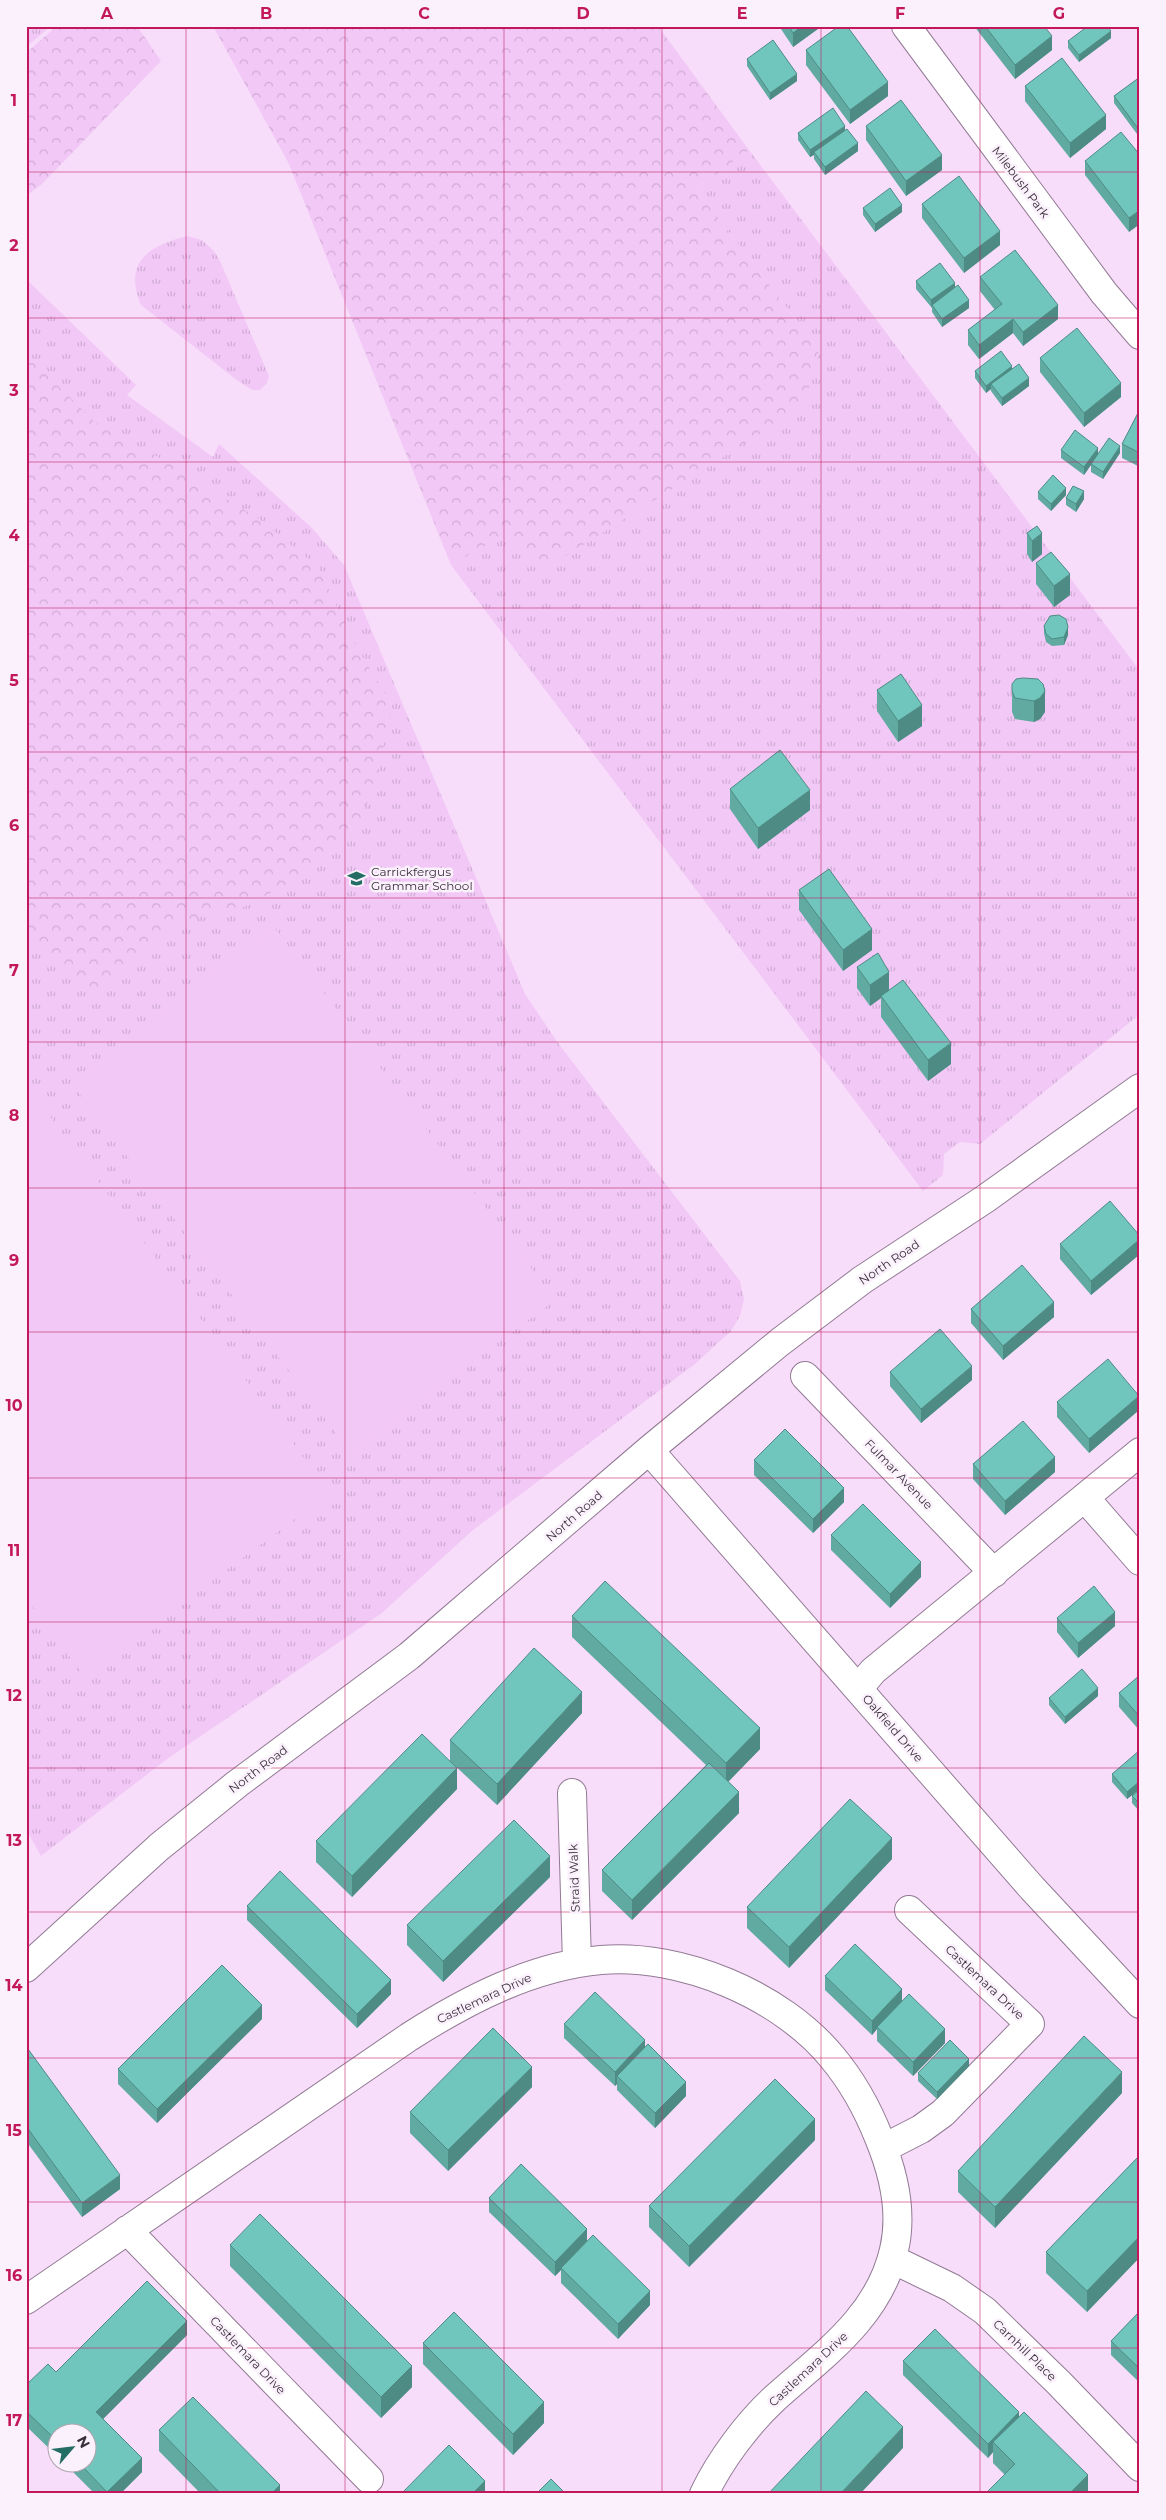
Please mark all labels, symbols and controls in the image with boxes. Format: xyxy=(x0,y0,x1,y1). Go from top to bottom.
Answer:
text: A xyxy=(100,4,114,23)
text: B xyxy=(260,4,272,23)
text: C xyxy=(418,4,430,23)
text: D xyxy=(576,4,590,23)
text: E xyxy=(737,4,747,23)
text: F xyxy=(895,4,905,23)
text: G xyxy=(1053,4,1065,23)
text: 1 xyxy=(11,91,17,110)
street label: Milebush Park xyxy=(989,143,1053,221)
text: 2 xyxy=(9,236,19,255)
text: 3 xyxy=(8,381,19,400)
text: 4 xyxy=(8,526,20,545)
text: 5 xyxy=(9,671,19,690)
text: 6 xyxy=(9,816,19,835)
place label: Carrickfergus Grammar School xyxy=(371,864,473,893)
school or university icon: Carrickfergus Grammar School xyxy=(347,868,367,888)
text: 7 xyxy=(9,961,19,980)
text: 8 xyxy=(9,1106,19,1125)
street label: North Road xyxy=(856,1236,922,1288)
text: 9 xyxy=(9,1251,19,1270)
text: 10 xyxy=(5,1396,23,1415)
street label: Fulmar Avenue xyxy=(862,1436,936,1512)
street label: North Road xyxy=(543,1487,605,1545)
text: 11 xyxy=(8,1541,20,1560)
text: 12 xyxy=(6,1686,22,1705)
street label: Oakfield Drive xyxy=(860,1691,926,1765)
street label: North Road xyxy=(226,1742,290,1796)
text: 13 xyxy=(6,1831,22,1850)
street label: Straid Walk xyxy=(565,1843,583,1912)
street label: Castlemara Drive xyxy=(942,1942,1028,2022)
street label: Castlemara Drive xyxy=(434,1970,534,2026)
text: 14 xyxy=(5,1976,23,1995)
text: 15 xyxy=(6,2121,22,2140)
text: 16 xyxy=(6,2266,22,2285)
street label: Castlemara Drive xyxy=(207,2313,289,2397)
street label: Carnhill Place xyxy=(990,2316,1060,2384)
street label: Castlemara Drive xyxy=(765,2329,851,2409)
text: 17 xyxy=(6,2411,22,2430)
north arrow xyxy=(48,2422,98,2472)
text: N xyxy=(73,2433,94,2451)

